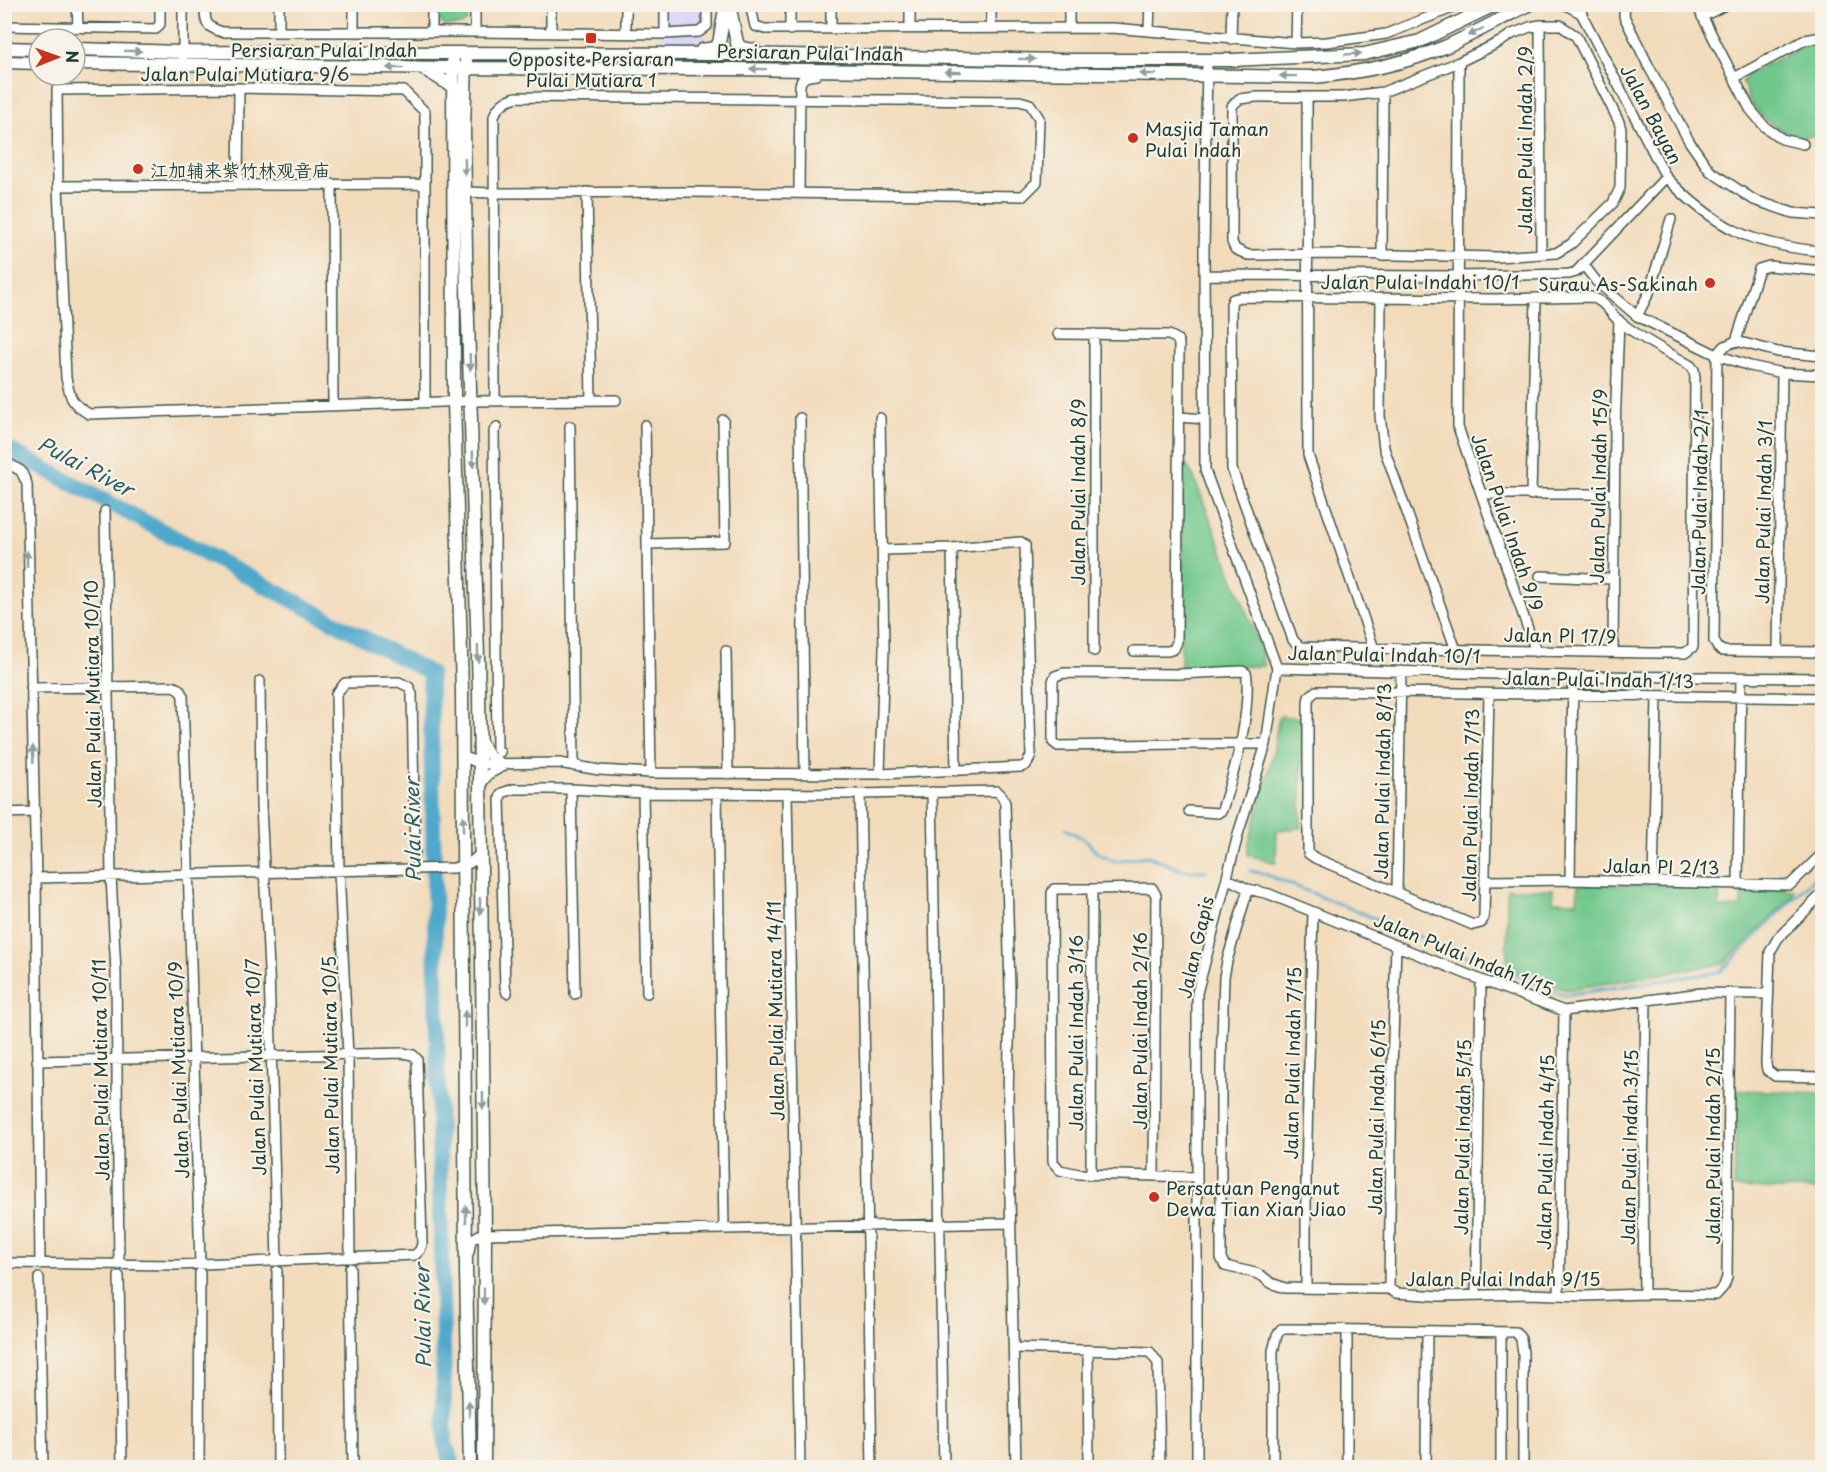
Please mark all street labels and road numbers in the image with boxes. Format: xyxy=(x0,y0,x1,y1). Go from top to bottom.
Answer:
street label: Persiaran Pulai Indah xyxy=(231,36,417,63)
street label: Persiaran Pulai Indah xyxy=(716,37,904,67)
street label: Jalan Pulai Indah 2/9 xyxy=(1511,46,1538,234)
street label: Jalan Bayan xyxy=(1614,59,1690,169)
street label: Jalan Pulai Mutiara 9/6 xyxy=(141,60,349,87)
street label: Jalan Pulai Indahi 10/1 xyxy=(1321,268,1519,295)
street label: Jalan Pulai Indah 15/9 xyxy=(1583,388,1613,584)
street label: Jalan Pulai Indah 8/9 xyxy=(1064,399,1091,585)
street label: Jalan Pulai Indah 2/1 xyxy=(1684,409,1714,595)
street label: Jalan Pulai Indah 3/1 xyxy=(1748,420,1778,604)
street label: Jalan Pulai Indah 9/9 xyxy=(1465,430,1551,614)
street label: Jalan Pulai Mutiara 10/10 xyxy=(77,580,107,808)
street label: Jalan PI 17/9 xyxy=(1503,621,1617,649)
street label: Jalan Pulai Indah 10/1 xyxy=(1287,639,1481,669)
street label: Jalan Pulai Indah 1/13 xyxy=(1502,664,1694,694)
street label: Jalan Pulai Indah 8/13 xyxy=(1367,683,1397,879)
street label: Jalan Pulai Indah 7/13 xyxy=(1455,708,1485,902)
street label: Jalan PI 2/13 xyxy=(1602,851,1720,881)
street label: Jalan Gapis xyxy=(1170,893,1220,1001)
street label: Jalan Pulai Mutiara 14/11 xyxy=(760,901,790,1121)
street label: Jalan Pulai Indah 1/15 xyxy=(1370,906,1558,1002)
street label: Jalan Pulai Indah 2/16 xyxy=(1126,932,1153,1130)
street label: Jalan Pulai Indah 3/16 xyxy=(1062,935,1089,1131)
street label: Jalan Pulai Mutiara 10/5 xyxy=(315,956,345,1174)
street label: Jalan Pulai Mutiara 10/7 xyxy=(238,958,272,1176)
street label: Jalan Pulai Mutiara 10/11 xyxy=(85,959,115,1181)
street label: Jalan Pulai Mutiara 10/9 xyxy=(161,961,195,1179)
street label: Jalan Pulai Indah 7/15 xyxy=(1277,966,1307,1160)
street label: Jalan Pulai Indah 6/15 xyxy=(1361,1019,1391,1215)
street label: Jalan Pulai Indah 5/15 xyxy=(1447,1039,1477,1235)
street label: Jalan Pulai Indah 2/15 xyxy=(1699,1048,1726,1244)
street label: Jalan Pulai Indah 3/15 xyxy=(1614,1049,1644,1245)
street label: Jalan Pulai Indah 4/15 xyxy=(1530,1054,1560,1250)
street label: Jalan Pulai Indah 9/15 xyxy=(1405,1265,1601,1292)

